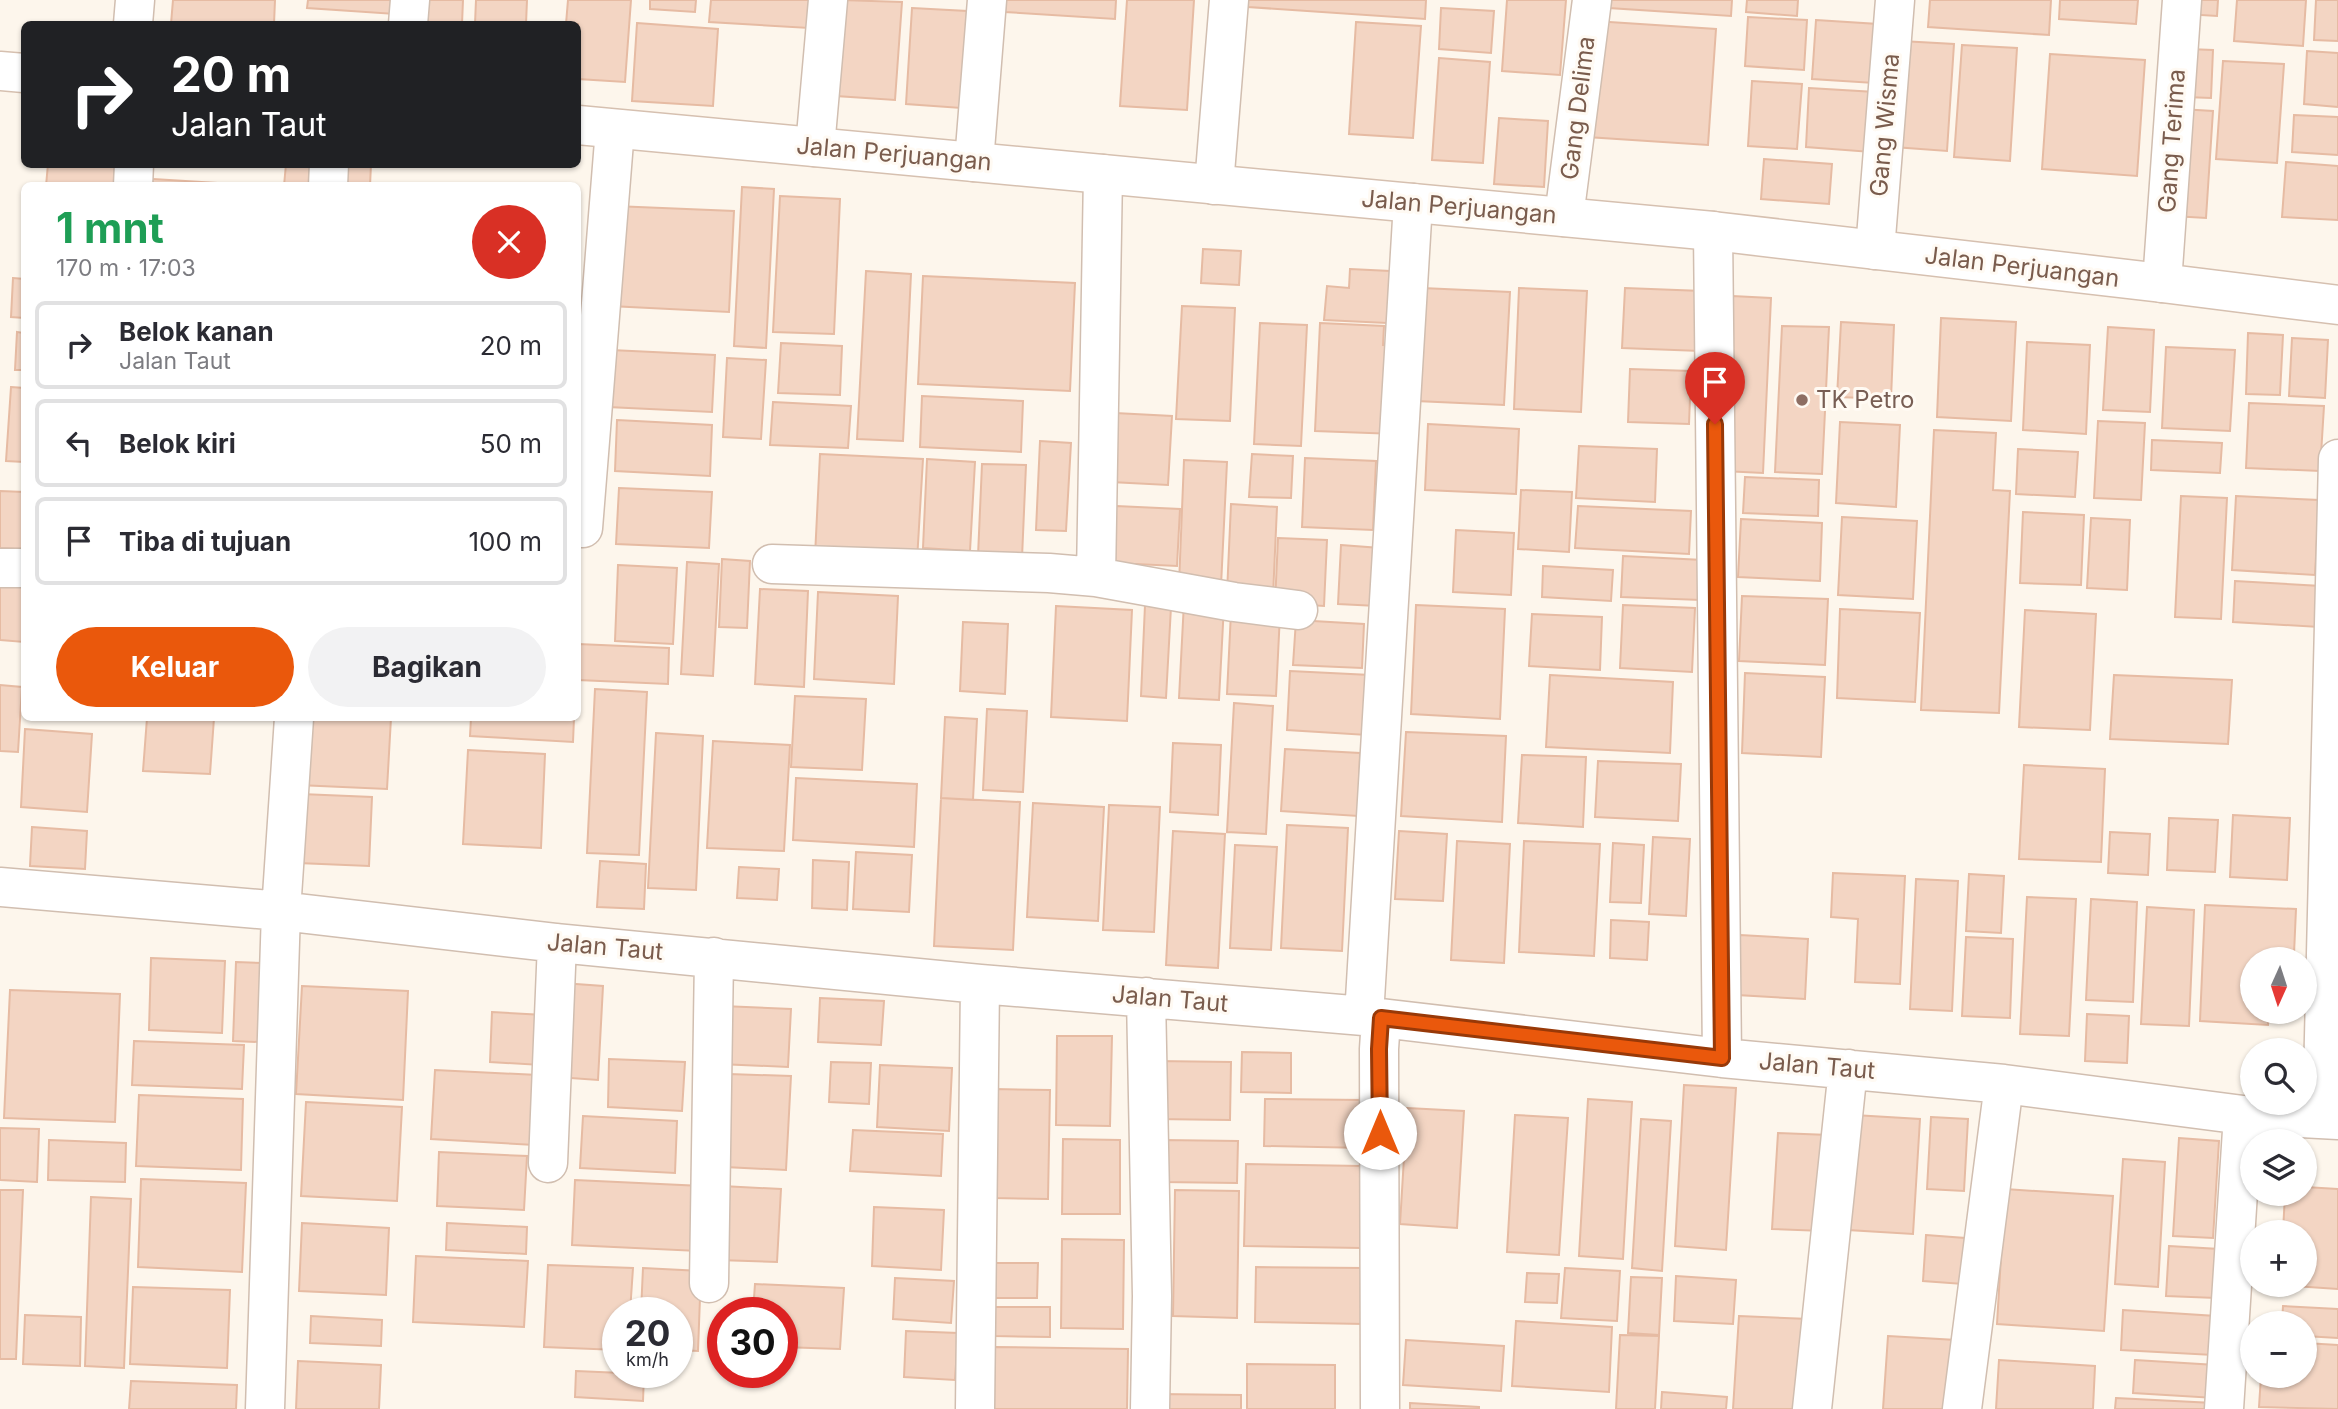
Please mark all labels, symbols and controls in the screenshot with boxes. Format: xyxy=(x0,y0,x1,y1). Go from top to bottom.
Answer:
street label: Gang Delima xyxy=(1554,34,1601,181)
text: 20 m xyxy=(171,45,291,104)
icon: right xyxy=(56,49,147,140)
street label: Gang Wisma xyxy=(1864,52,1905,198)
street label: Gang Terima xyxy=(2152,68,2191,214)
text: Jalan Taut xyxy=(171,105,327,144)
street label: Jalan Perjuangan xyxy=(795,131,993,176)
street label: Jalan Perjuangan xyxy=(1360,184,1558,229)
text: 1 mnt xyxy=(56,202,164,253)
button: close xyxy=(472,205,546,279)
street label: Jalan Perjuangan xyxy=(1923,240,2121,293)
text: 170 m · 17:03 xyxy=(56,254,196,282)
text: Belok kanan xyxy=(119,316,274,347)
icon: right xyxy=(60,326,98,364)
text: 20 m xyxy=(480,330,542,361)
text: Jalan Taut xyxy=(119,347,231,375)
pin xyxy=(1685,352,1745,424)
icon: arrive xyxy=(1696,363,1734,401)
place label: TK Petro xyxy=(1816,385,1914,414)
marker: TK Petro xyxy=(1794,392,1810,408)
icon: left xyxy=(60,424,98,462)
text: Belok kiri xyxy=(119,428,236,459)
text: 50 m xyxy=(480,428,542,459)
icon: arrive xyxy=(60,522,98,560)
text: Tiba di tujuan xyxy=(119,526,291,557)
text: 100 m xyxy=(469,526,542,557)
button: Keluar xyxy=(56,627,294,707)
button: Bagikan xyxy=(308,627,546,707)
street label: Jalan Taut xyxy=(546,927,665,966)
north arrow xyxy=(2240,947,2317,1024)
map controls xyxy=(2240,947,2317,1388)
street label: Jalan Taut xyxy=(1111,979,1230,1018)
button: search xyxy=(2240,1038,2317,1115)
street label: Jalan Taut xyxy=(1758,1046,1877,1085)
position arrow xyxy=(1343,1096,1417,1170)
button: layers xyxy=(2240,1129,2317,1206)
button: + xyxy=(2240,1220,2317,1297)
speed limit sign: 30 xyxy=(707,1297,798,1388)
button: − xyxy=(2240,1311,2317,1388)
text: 20 xyxy=(625,1312,670,1354)
text: km/h xyxy=(626,1349,669,1370)

